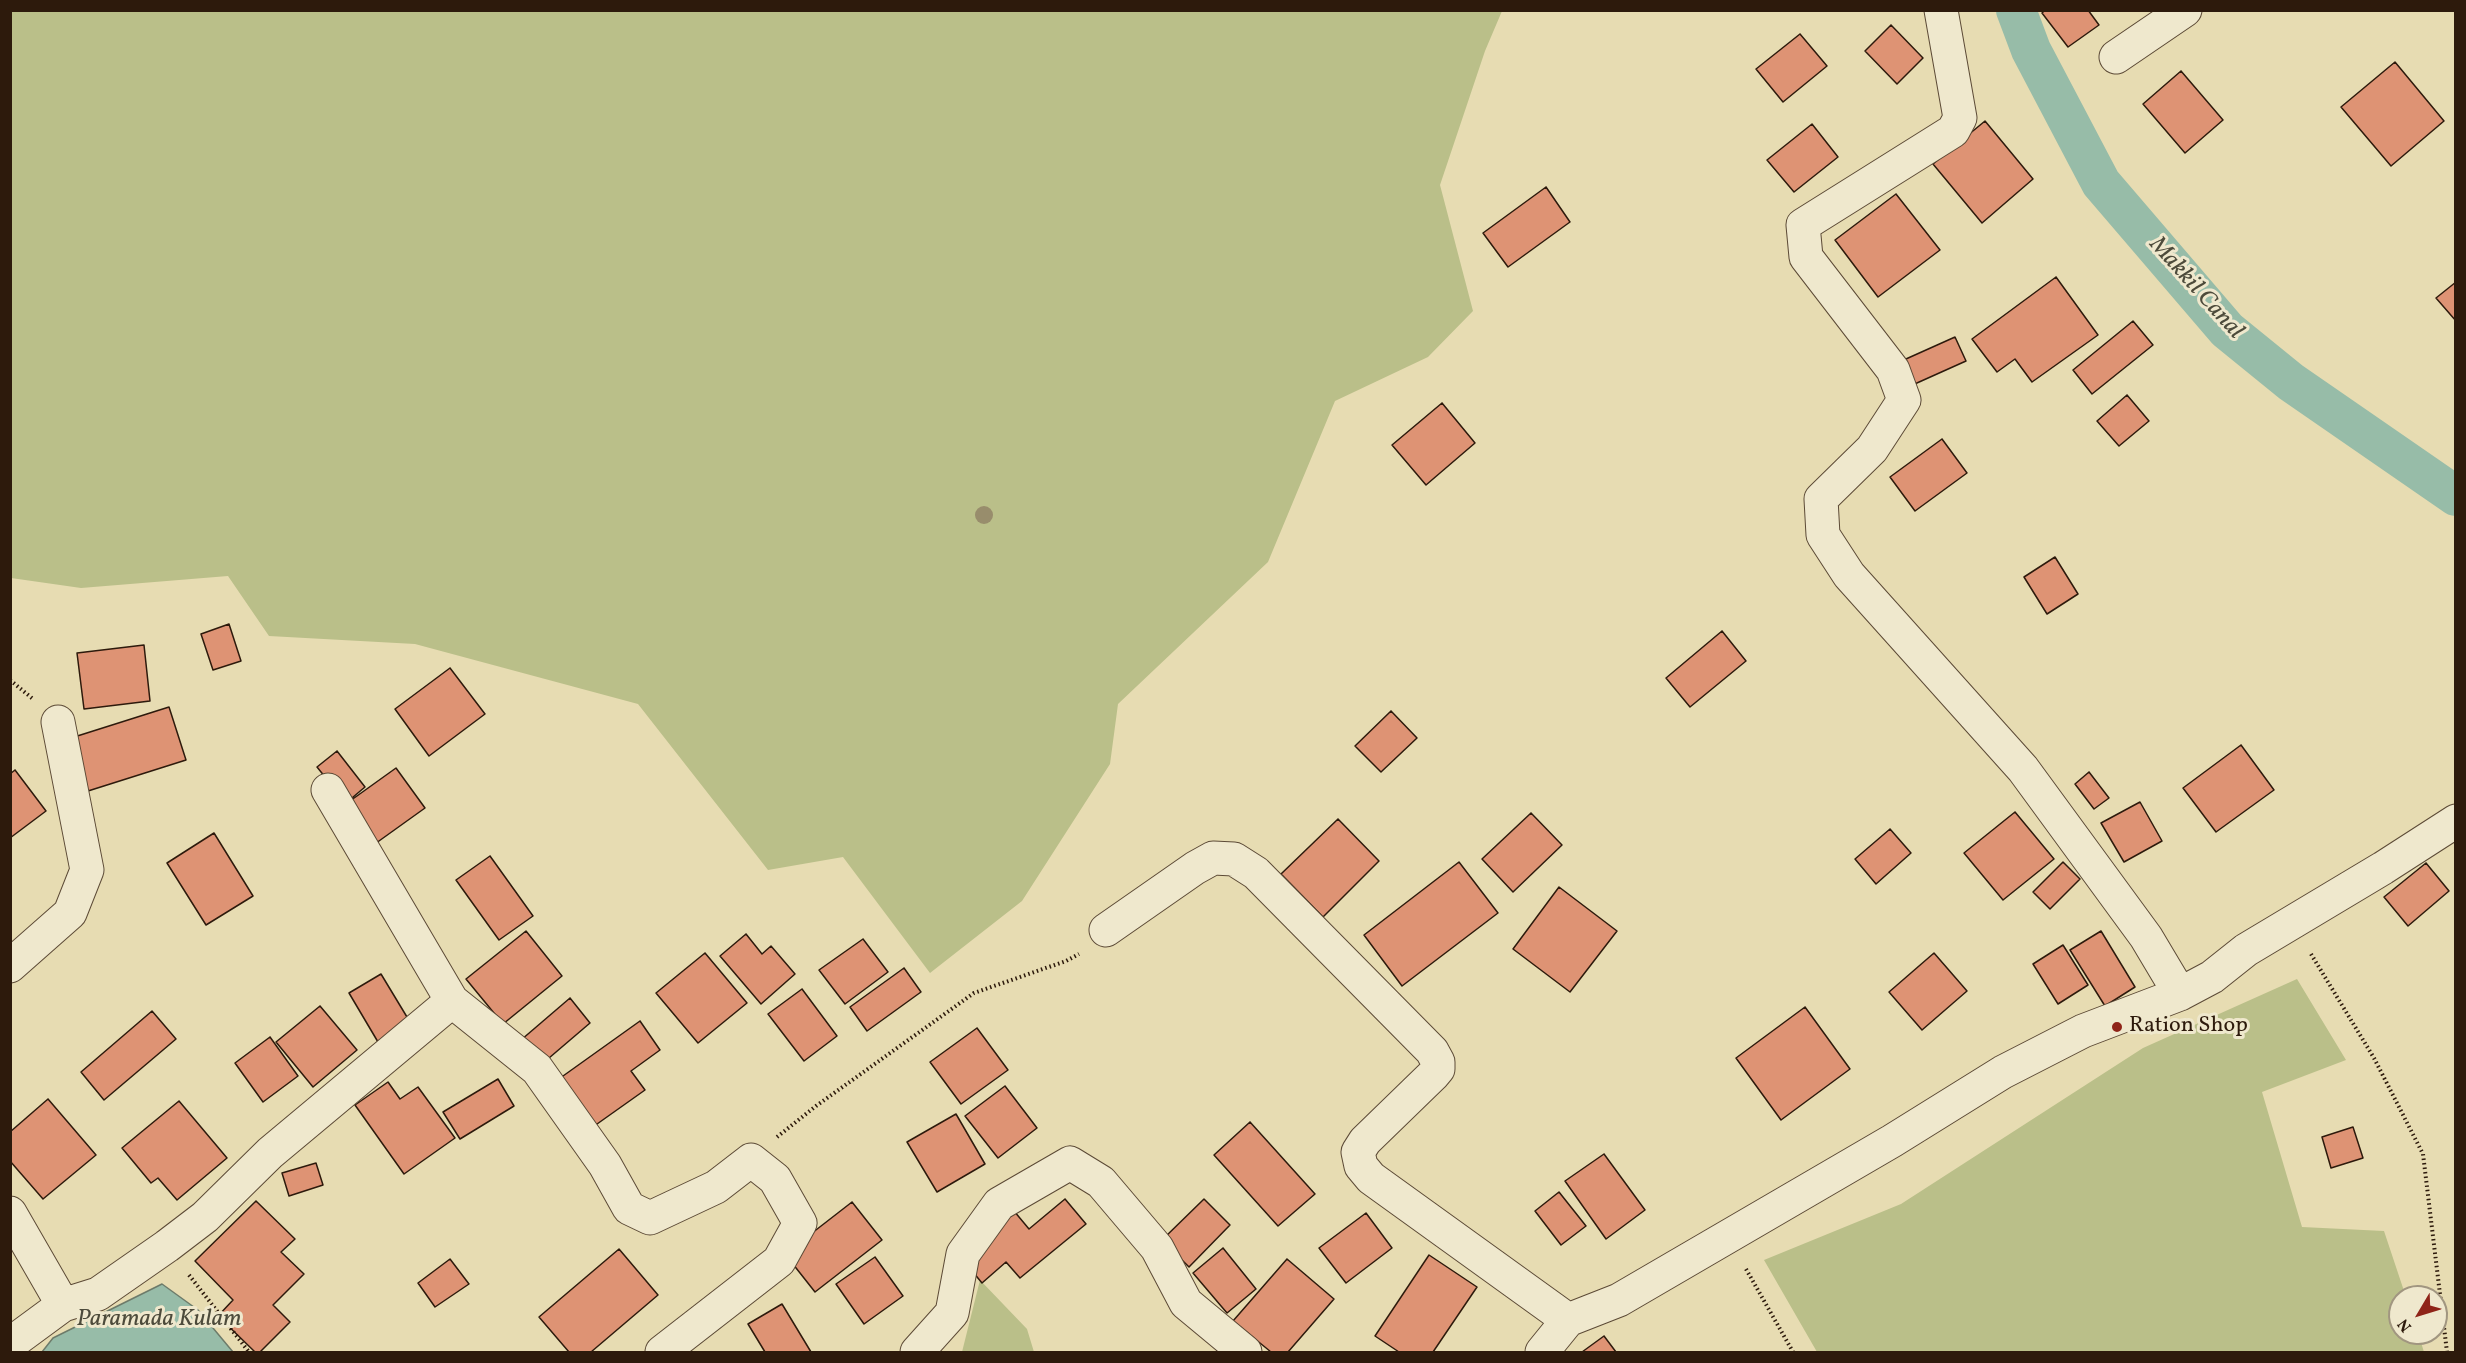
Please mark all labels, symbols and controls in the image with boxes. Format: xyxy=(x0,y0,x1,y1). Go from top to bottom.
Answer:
water label: Makkil Canal xyxy=(2142,232,2248,346)
place label: Ration Shop xyxy=(2129,1014,2248,1040)
marker: Ration Shop xyxy=(2110,1020,2124,1034)
north arrow xyxy=(2388,1285,2448,1345)
water label: Paramada Kulam xyxy=(76,1307,242,1335)
text: N xyxy=(2393,1313,2418,1336)

